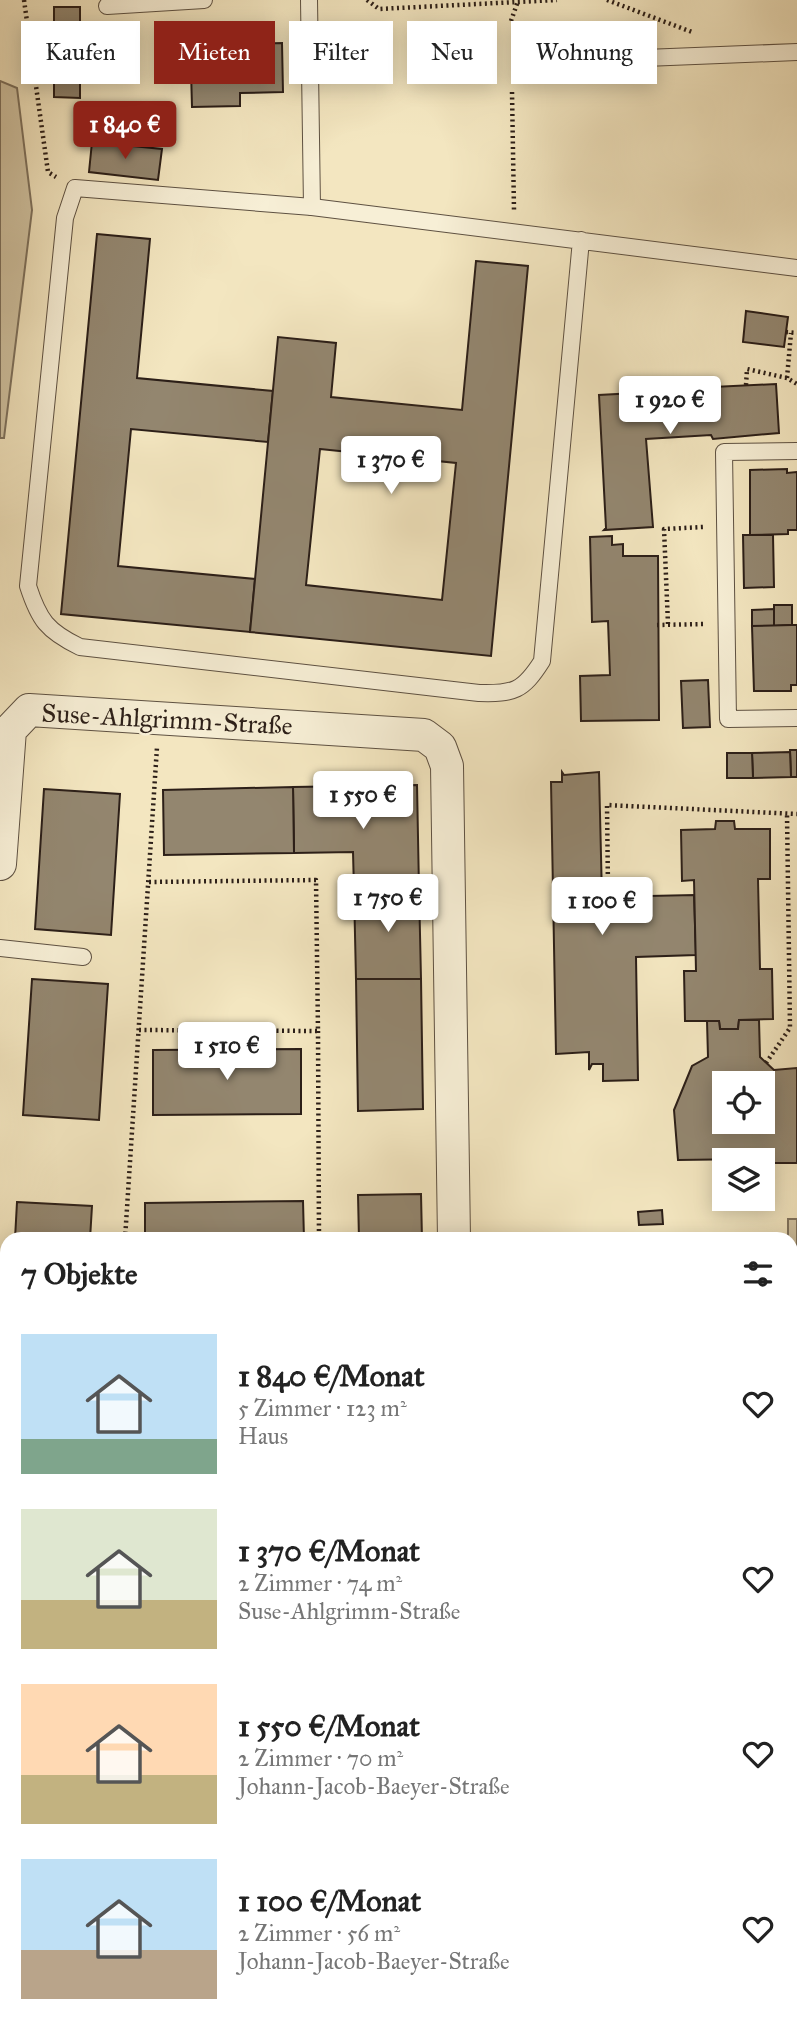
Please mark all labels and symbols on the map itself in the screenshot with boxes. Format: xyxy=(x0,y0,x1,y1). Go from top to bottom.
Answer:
pin: 1 840 € xyxy=(60,102,190,161)
pin: 1 920 € xyxy=(605,376,735,436)
pin: 1 370 € xyxy=(326,436,456,496)
street label: Suse-Ahlgrimm-Straße xyxy=(41,696,294,742)
pin: 1 550 € xyxy=(298,772,428,831)
pin: 1 750 € xyxy=(323,874,453,934)
pin: 1 100 € xyxy=(537,878,667,937)
pin: 1 510 € xyxy=(162,1023,292,1082)

